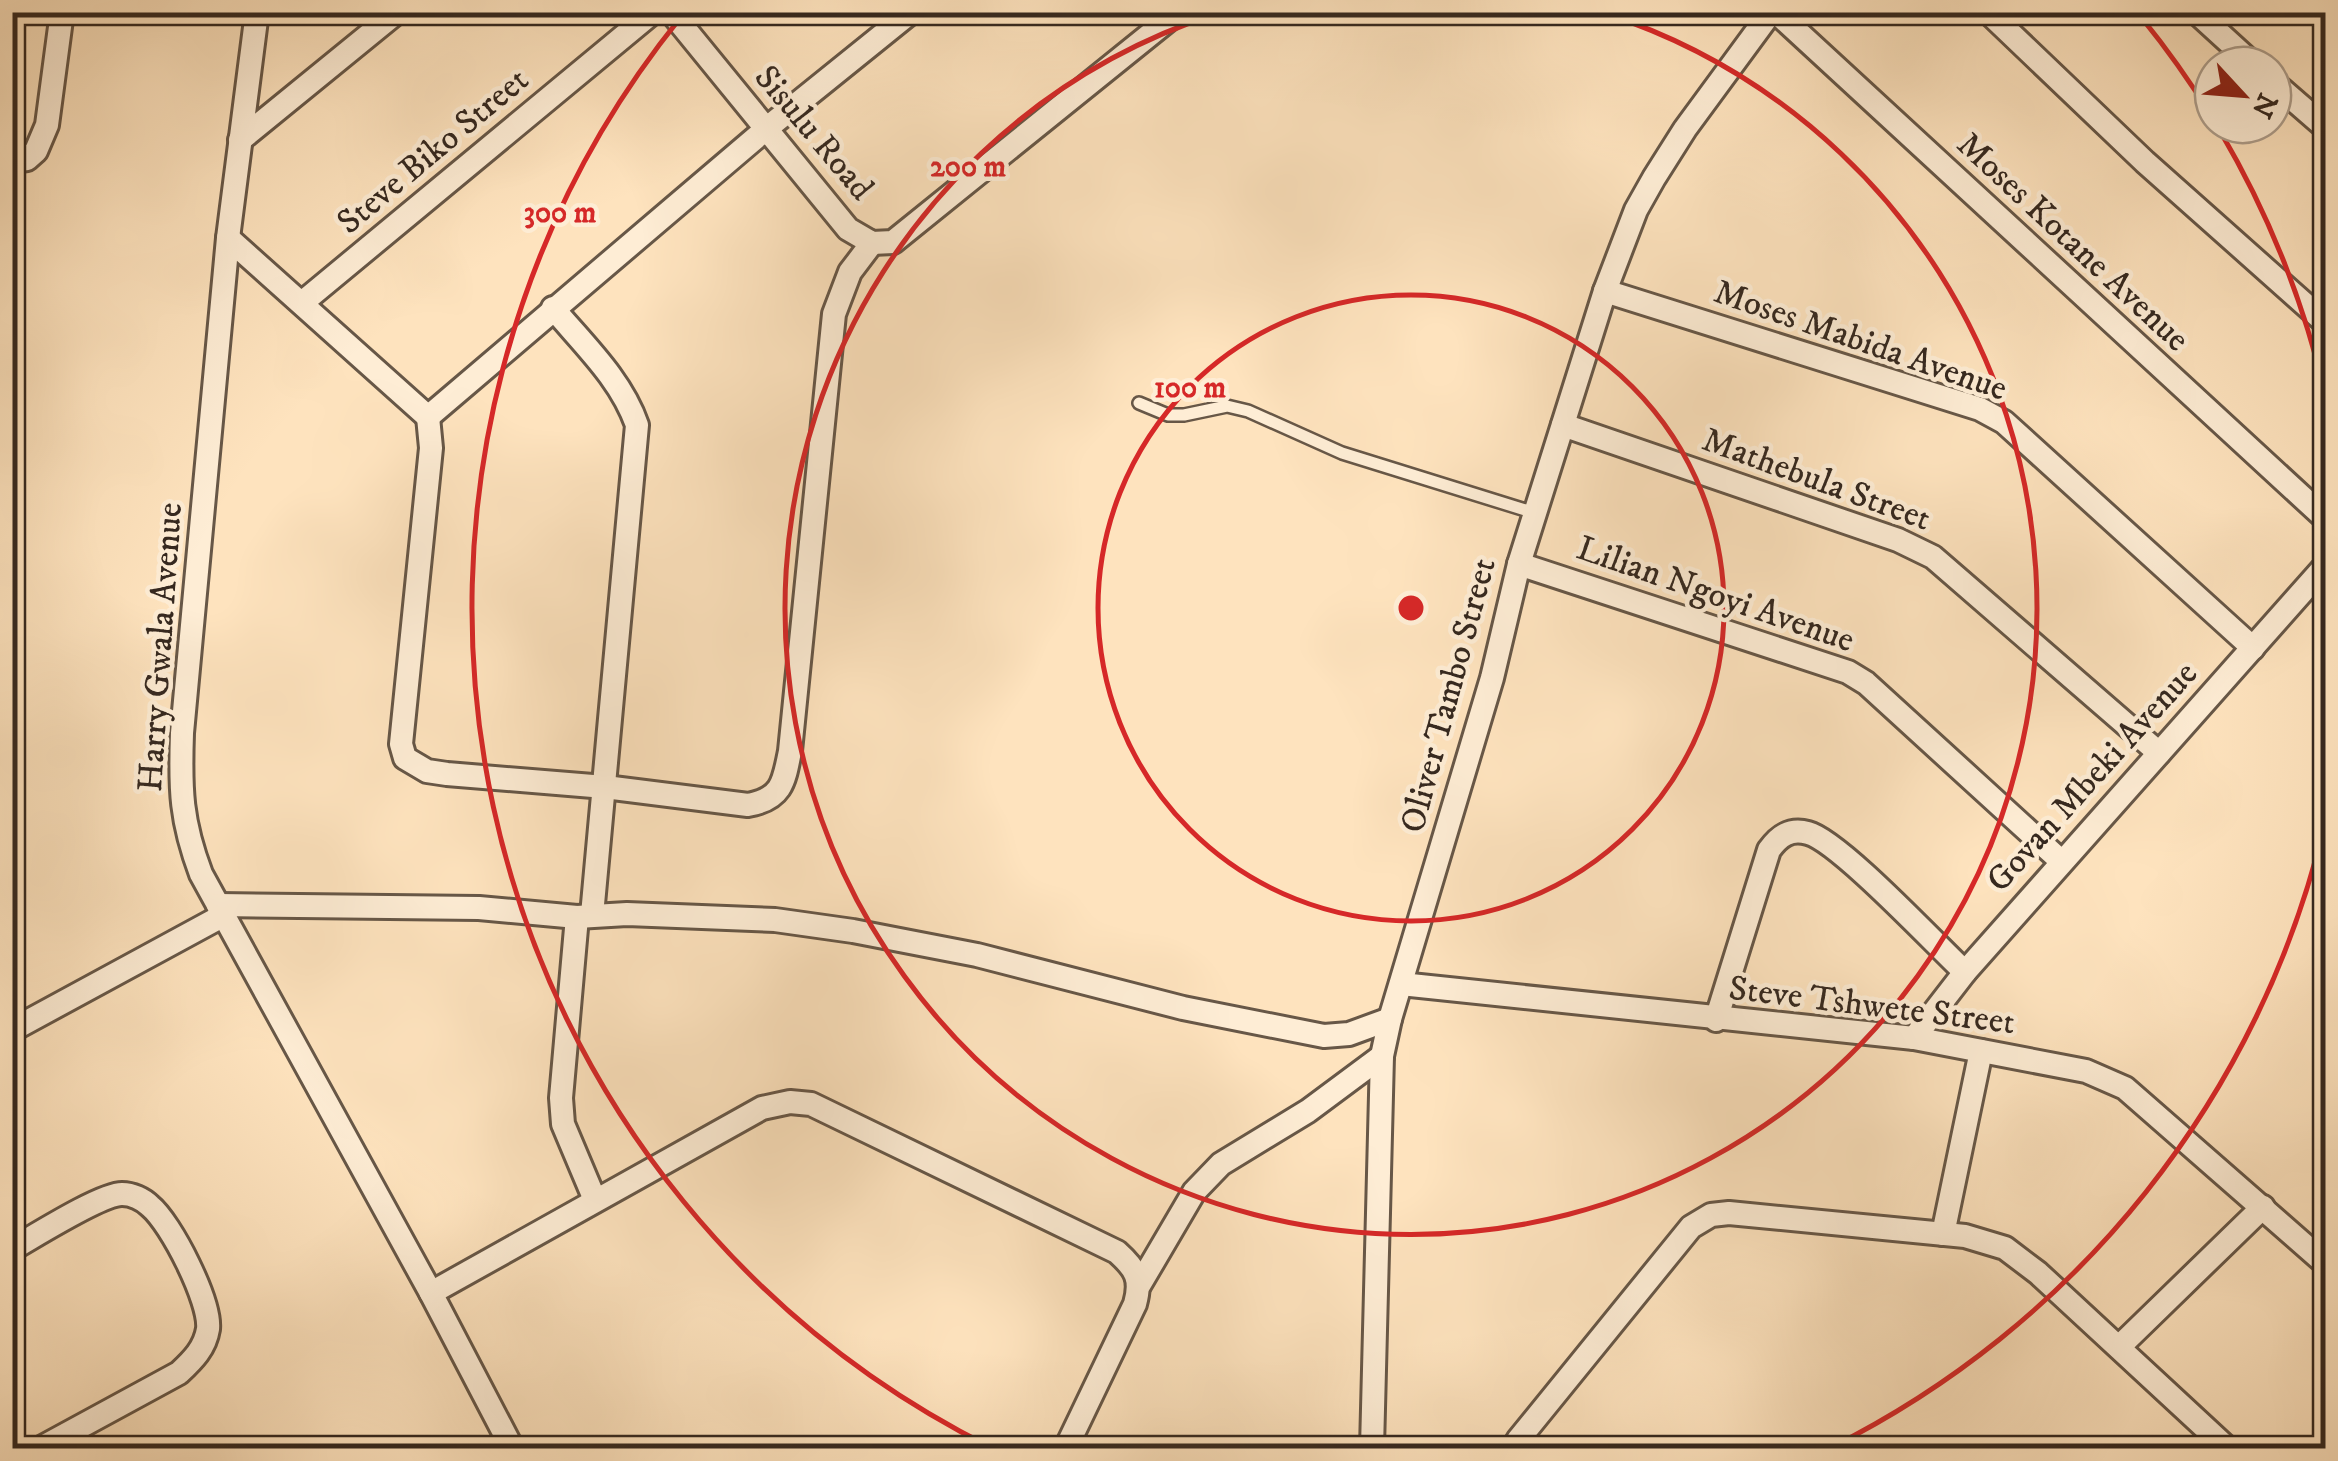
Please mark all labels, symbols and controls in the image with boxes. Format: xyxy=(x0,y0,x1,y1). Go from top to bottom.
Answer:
north arrow xyxy=(2193,45,2293,145)
street label: Sisulu Road xyxy=(744,57,883,210)
street label: Steve Biko Street xyxy=(328,59,538,244)
text: N xyxy=(2243,87,2285,123)
street label: Moses Kotane Avenue xyxy=(1947,123,2198,362)
text: 200 m xyxy=(930,149,1006,186)
text: 300 m xyxy=(524,195,597,232)
street label: Moses Mabida Avenue xyxy=(1708,270,2013,412)
text: 100 m xyxy=(1154,370,1227,407)
street label: Mathebula Street xyxy=(1696,418,1936,542)
street label: Harry Gwala Avenue xyxy=(129,501,193,793)
street label: Lilian Ngoyi Avenue xyxy=(1571,527,1860,663)
street label: Oliver Tambo Street xyxy=(1391,553,1507,838)
centre of rings xyxy=(1393,590,1429,626)
street label: Govan Mbeki Avenue xyxy=(1977,653,2208,902)
street label: Steve Tshwete Street xyxy=(1726,967,2017,1045)

